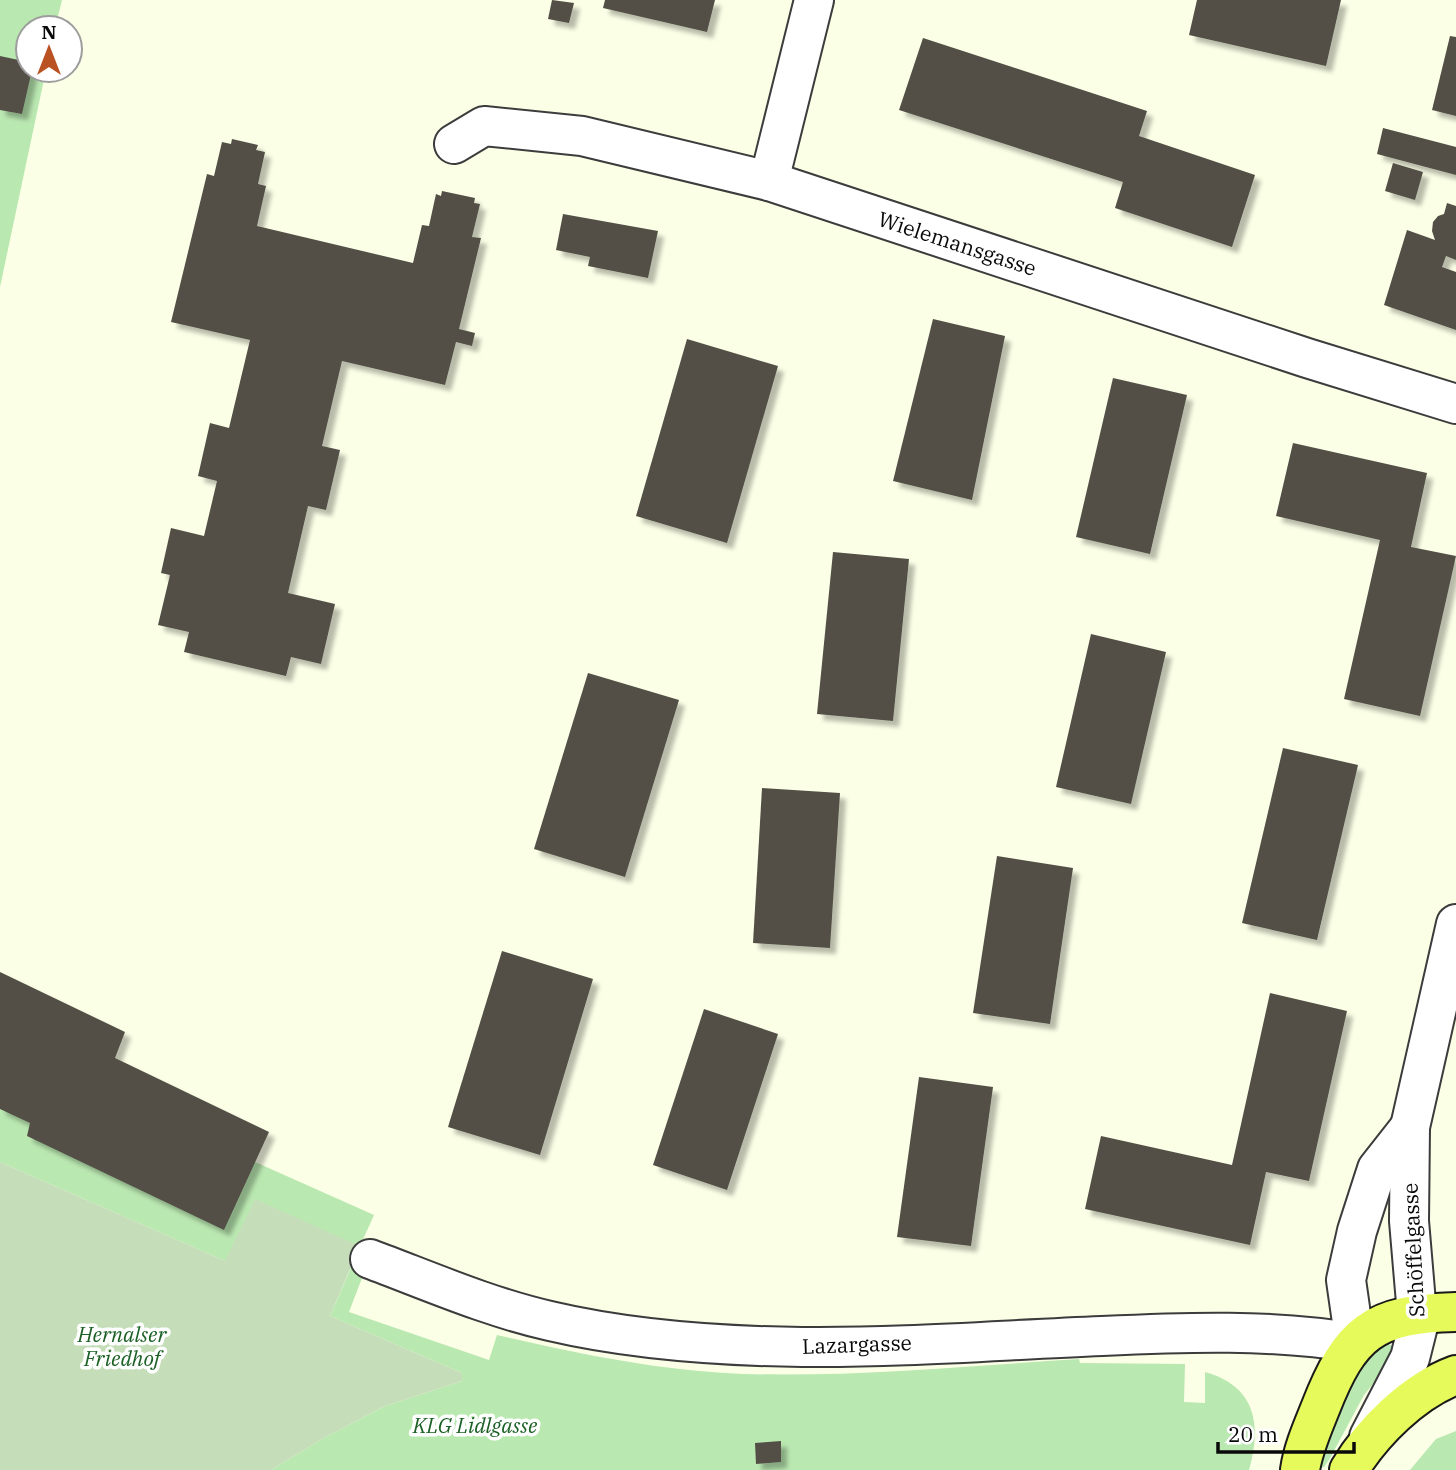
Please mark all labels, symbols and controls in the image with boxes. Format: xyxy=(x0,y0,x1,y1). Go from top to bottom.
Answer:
north arrow xyxy=(14,14,84,84)
text: N xyxy=(41,20,57,44)
street label: Wielemansgasse xyxy=(875,204,1040,282)
street label: Schöffelgasse xyxy=(1396,1182,1430,1318)
park label: Hernalser Friedhof xyxy=(76,1320,167,1372)
street label: Lazargasse xyxy=(802,1328,912,1360)
scale bar xyxy=(1218,1410,1354,1454)
park label: KLG Lidlgasse xyxy=(412,1411,538,1439)
text: 20 m xyxy=(1228,1420,1278,1448)

